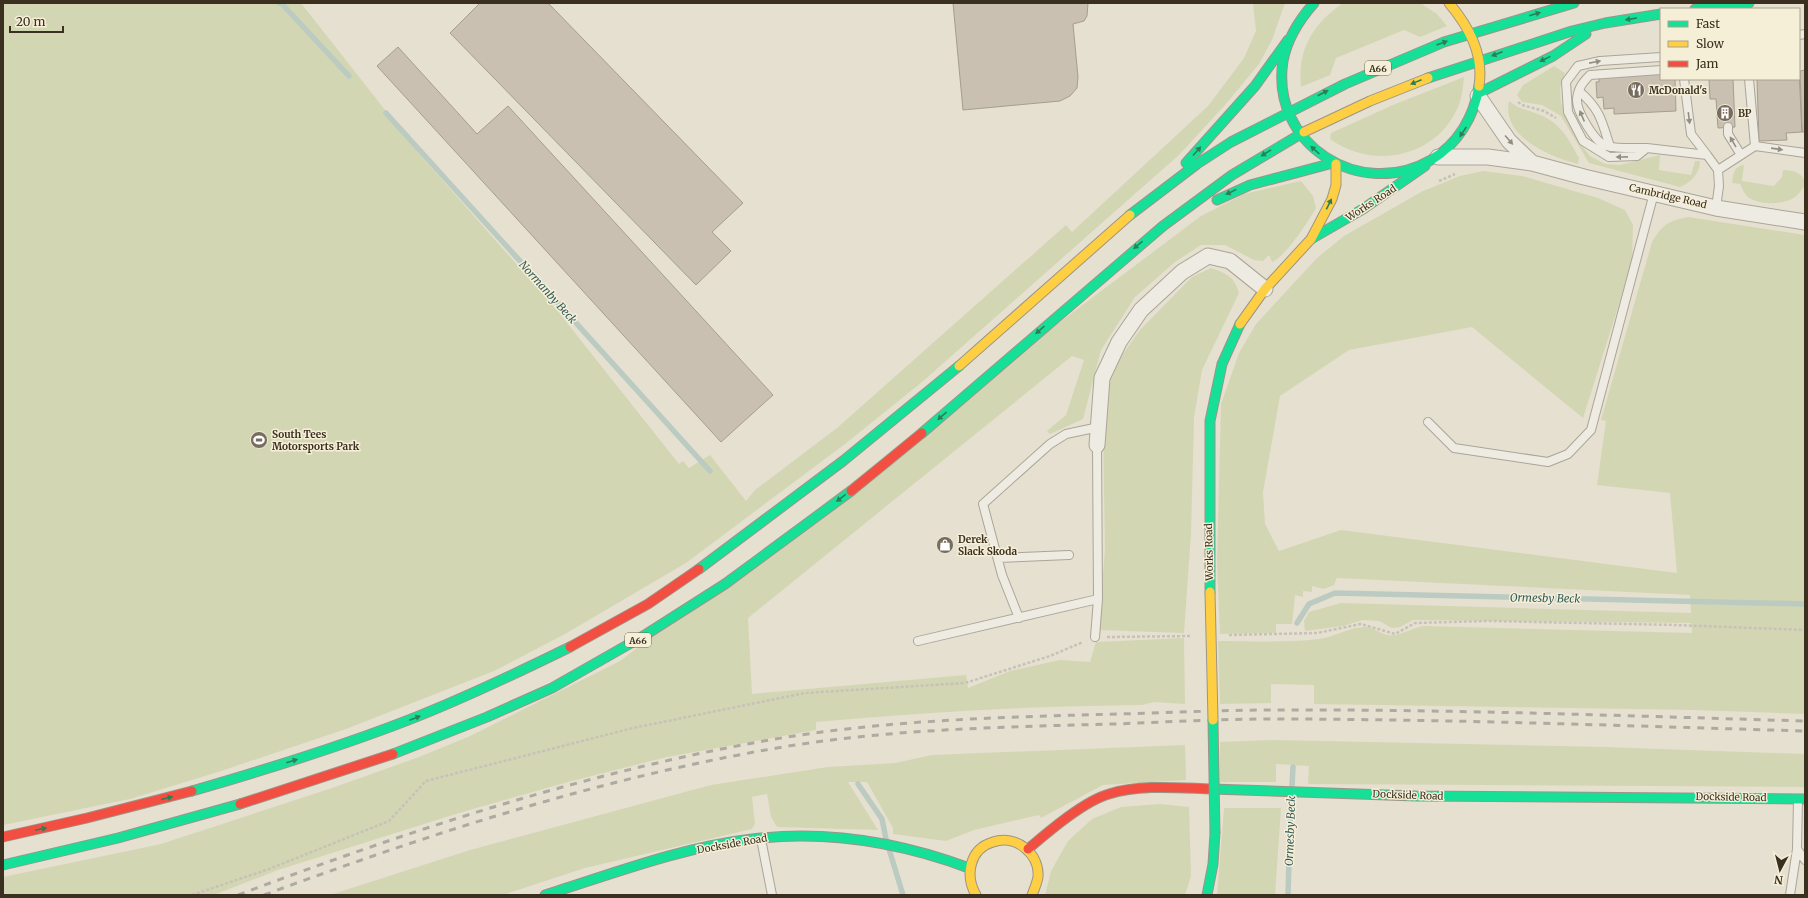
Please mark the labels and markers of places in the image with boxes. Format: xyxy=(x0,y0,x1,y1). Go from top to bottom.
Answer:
restaurant icon: McDonald's xyxy=(1626,80,1646,100)
place label: McDonald's xyxy=(1649,84,1707,97)
building icon: BP xyxy=(1715,103,1735,123)
place label: BP xyxy=(1738,107,1752,120)
place label: South Tees Motorsports Park xyxy=(272,428,360,453)
sports icon: South Tees Motorsports Park xyxy=(249,430,269,450)
place label: Derek Slack Skoda xyxy=(958,533,1017,558)
shop icon: Derek Slack Skoda xyxy=(935,535,955,555)

